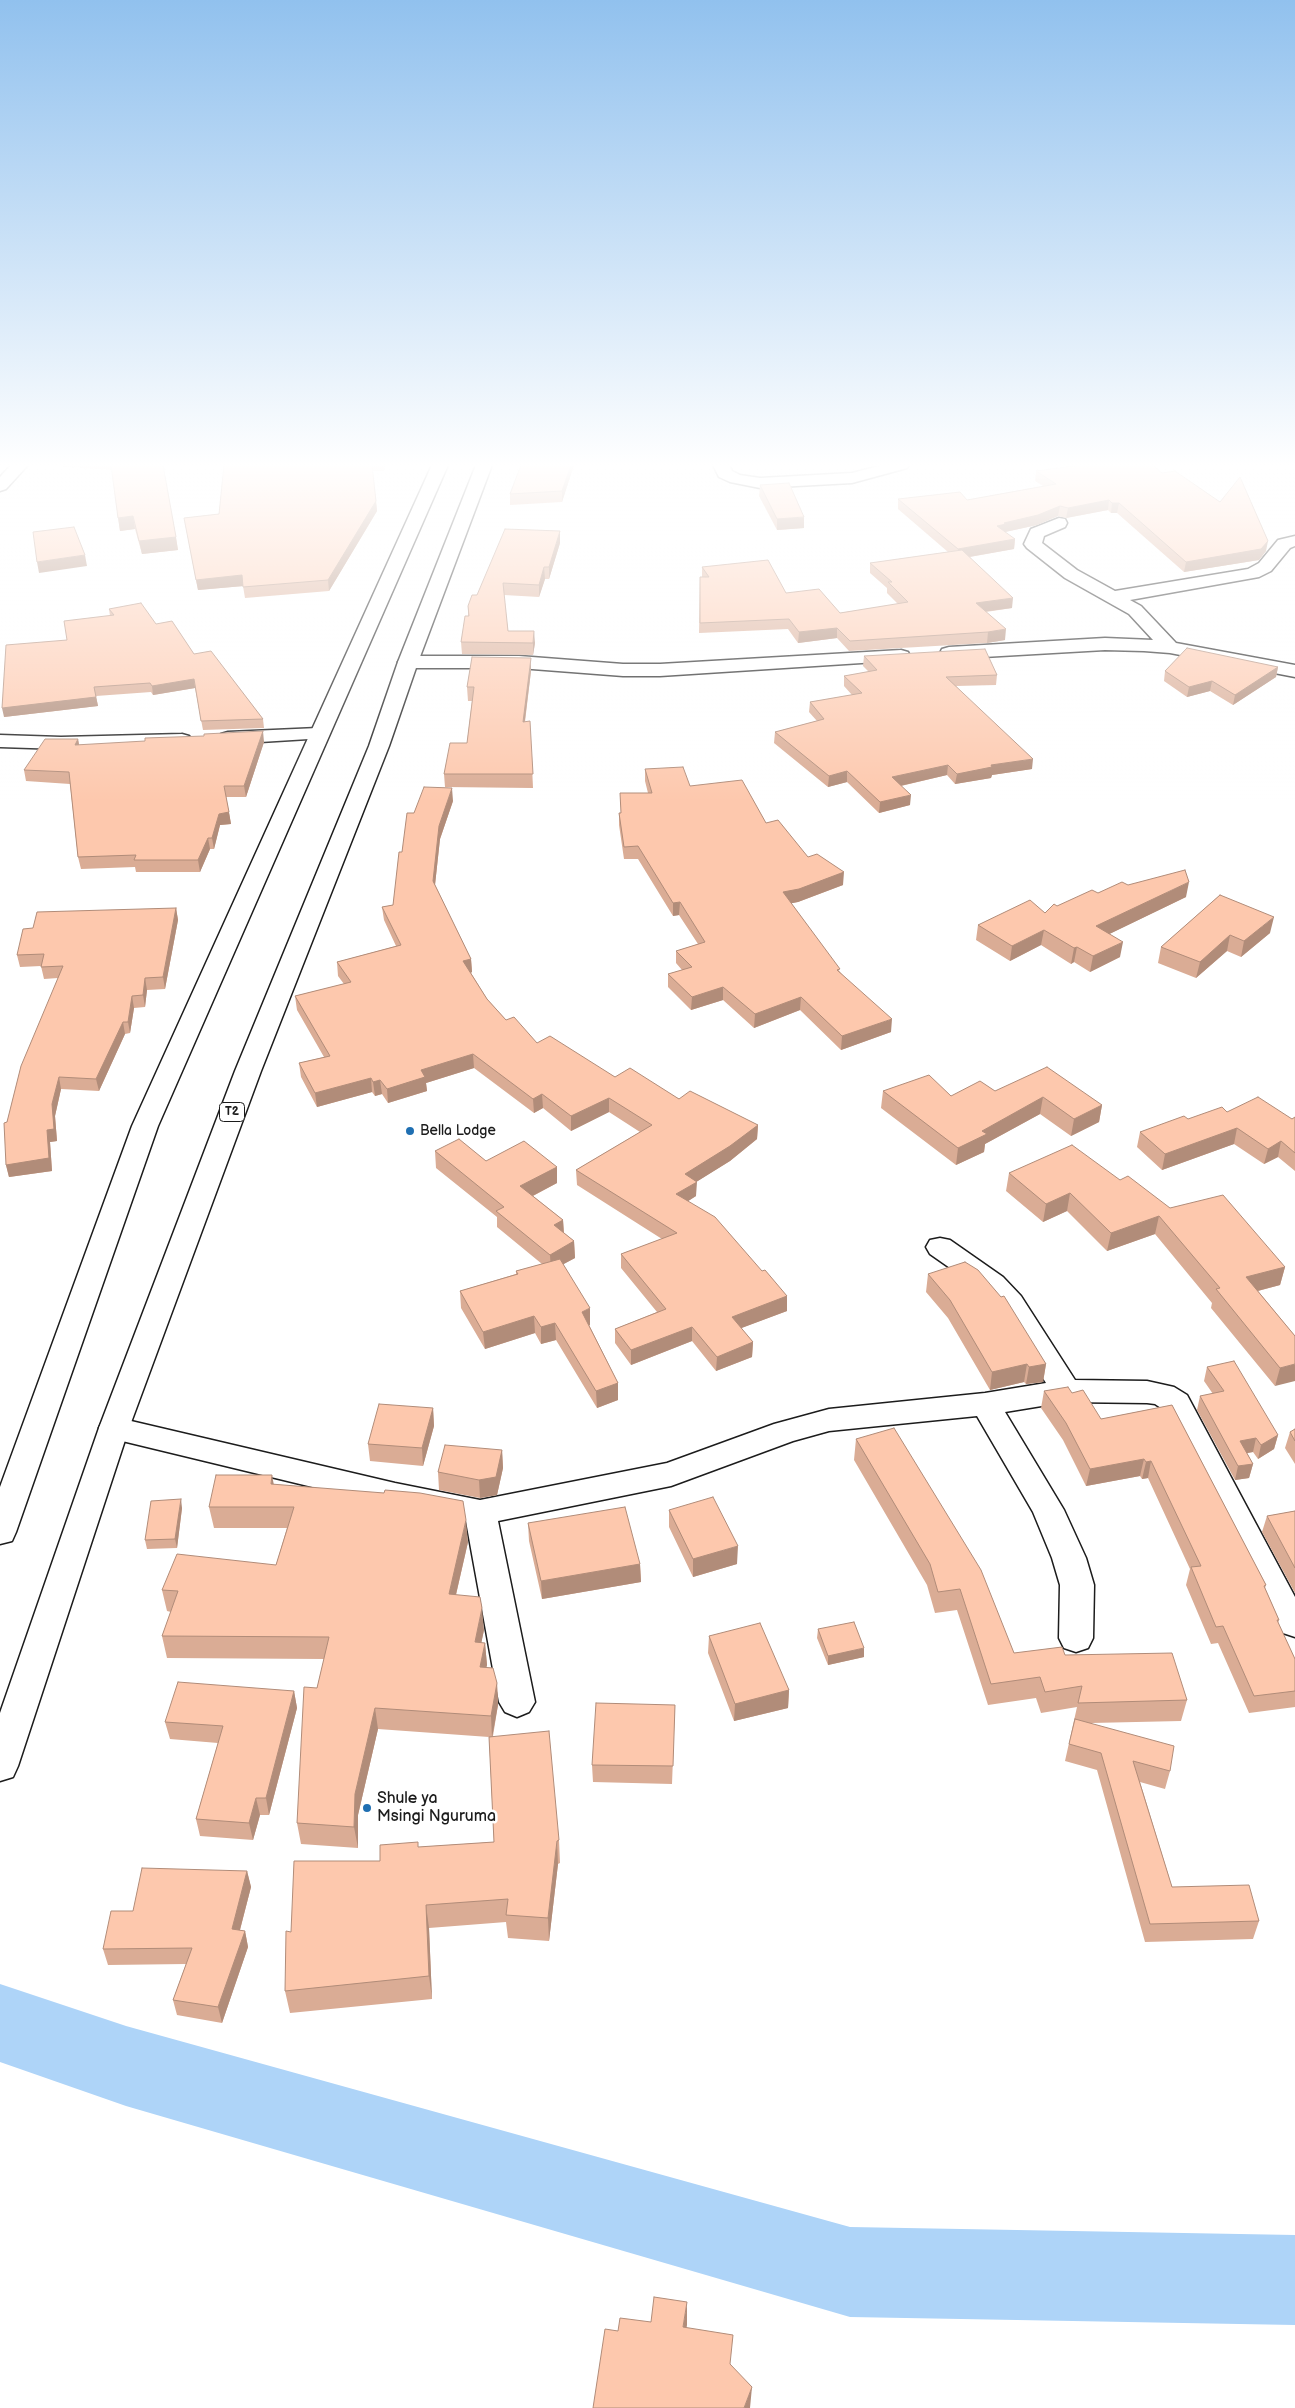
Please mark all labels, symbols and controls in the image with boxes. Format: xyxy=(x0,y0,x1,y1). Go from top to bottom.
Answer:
road number: T2 xyxy=(220,1102,244,1122)
place label: Bella Lodge xyxy=(420,1123,496,1139)
marker: Bella Lodge xyxy=(404,1125,416,1137)
place label: Shule ya Msingi Nguruma xyxy=(377,1789,496,1827)
marker: Shule ya Msingi Nguruma xyxy=(361,1802,373,1814)

